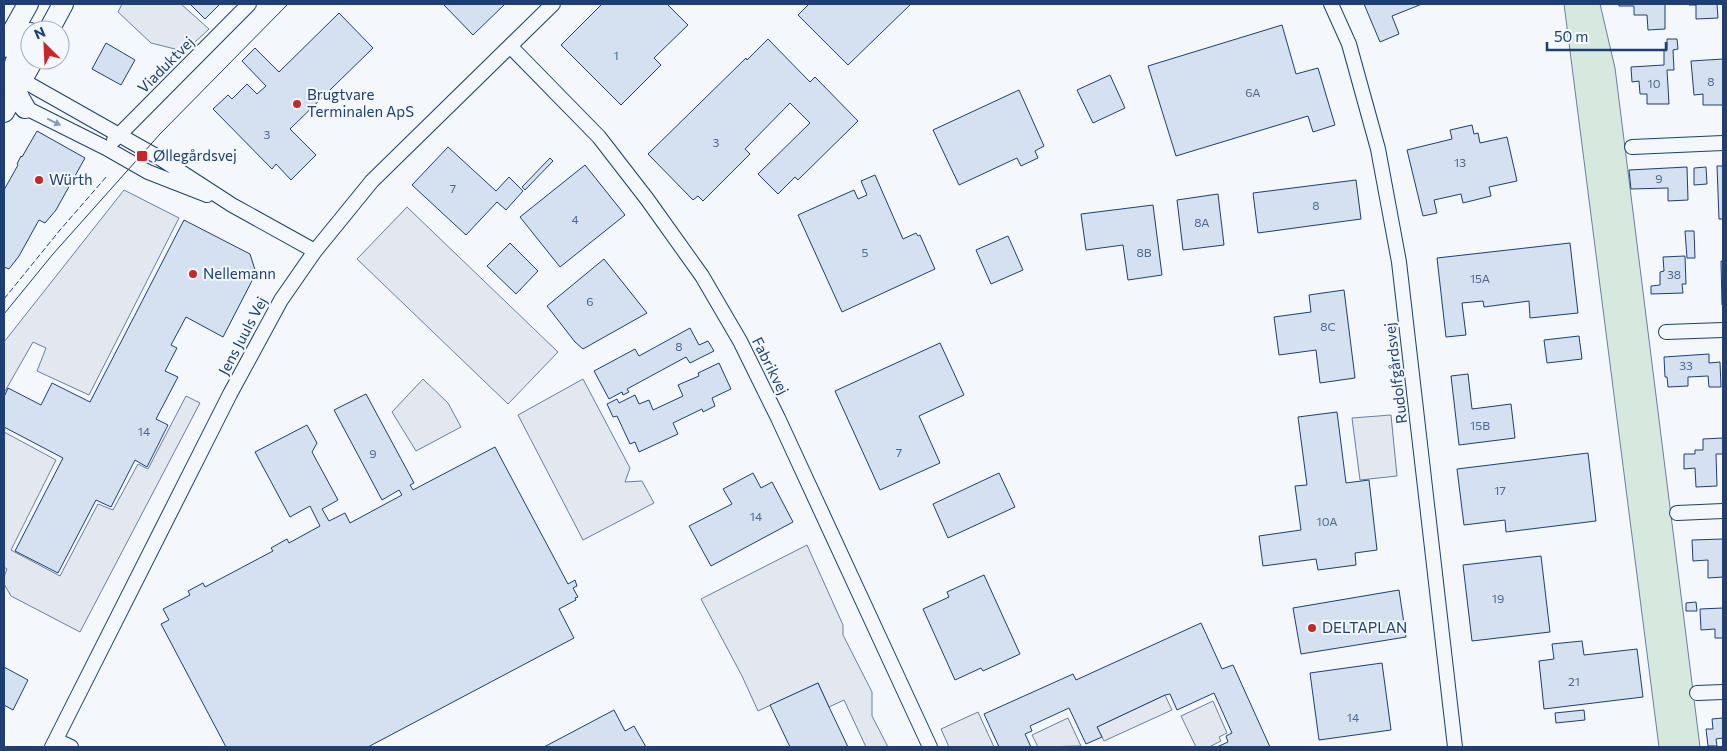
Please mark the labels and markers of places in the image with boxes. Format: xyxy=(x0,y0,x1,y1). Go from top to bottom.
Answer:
place label: Brugtvare Terminalen ApS xyxy=(307,85,414,120)
marker: Brugtvare Terminalen ApS xyxy=(291,98,303,110)
place label: Øllegårdsvej xyxy=(153,146,237,164)
marker: Øllegårdsvej xyxy=(135,149,149,163)
place label: Würth xyxy=(49,170,93,188)
marker: Würth xyxy=(33,174,45,186)
place label: Nellemann xyxy=(203,264,276,282)
marker: Nellemann xyxy=(187,268,199,280)
place label: DELTAPLAN xyxy=(1322,618,1407,636)
marker: DELTAPLAN xyxy=(1306,622,1318,634)

